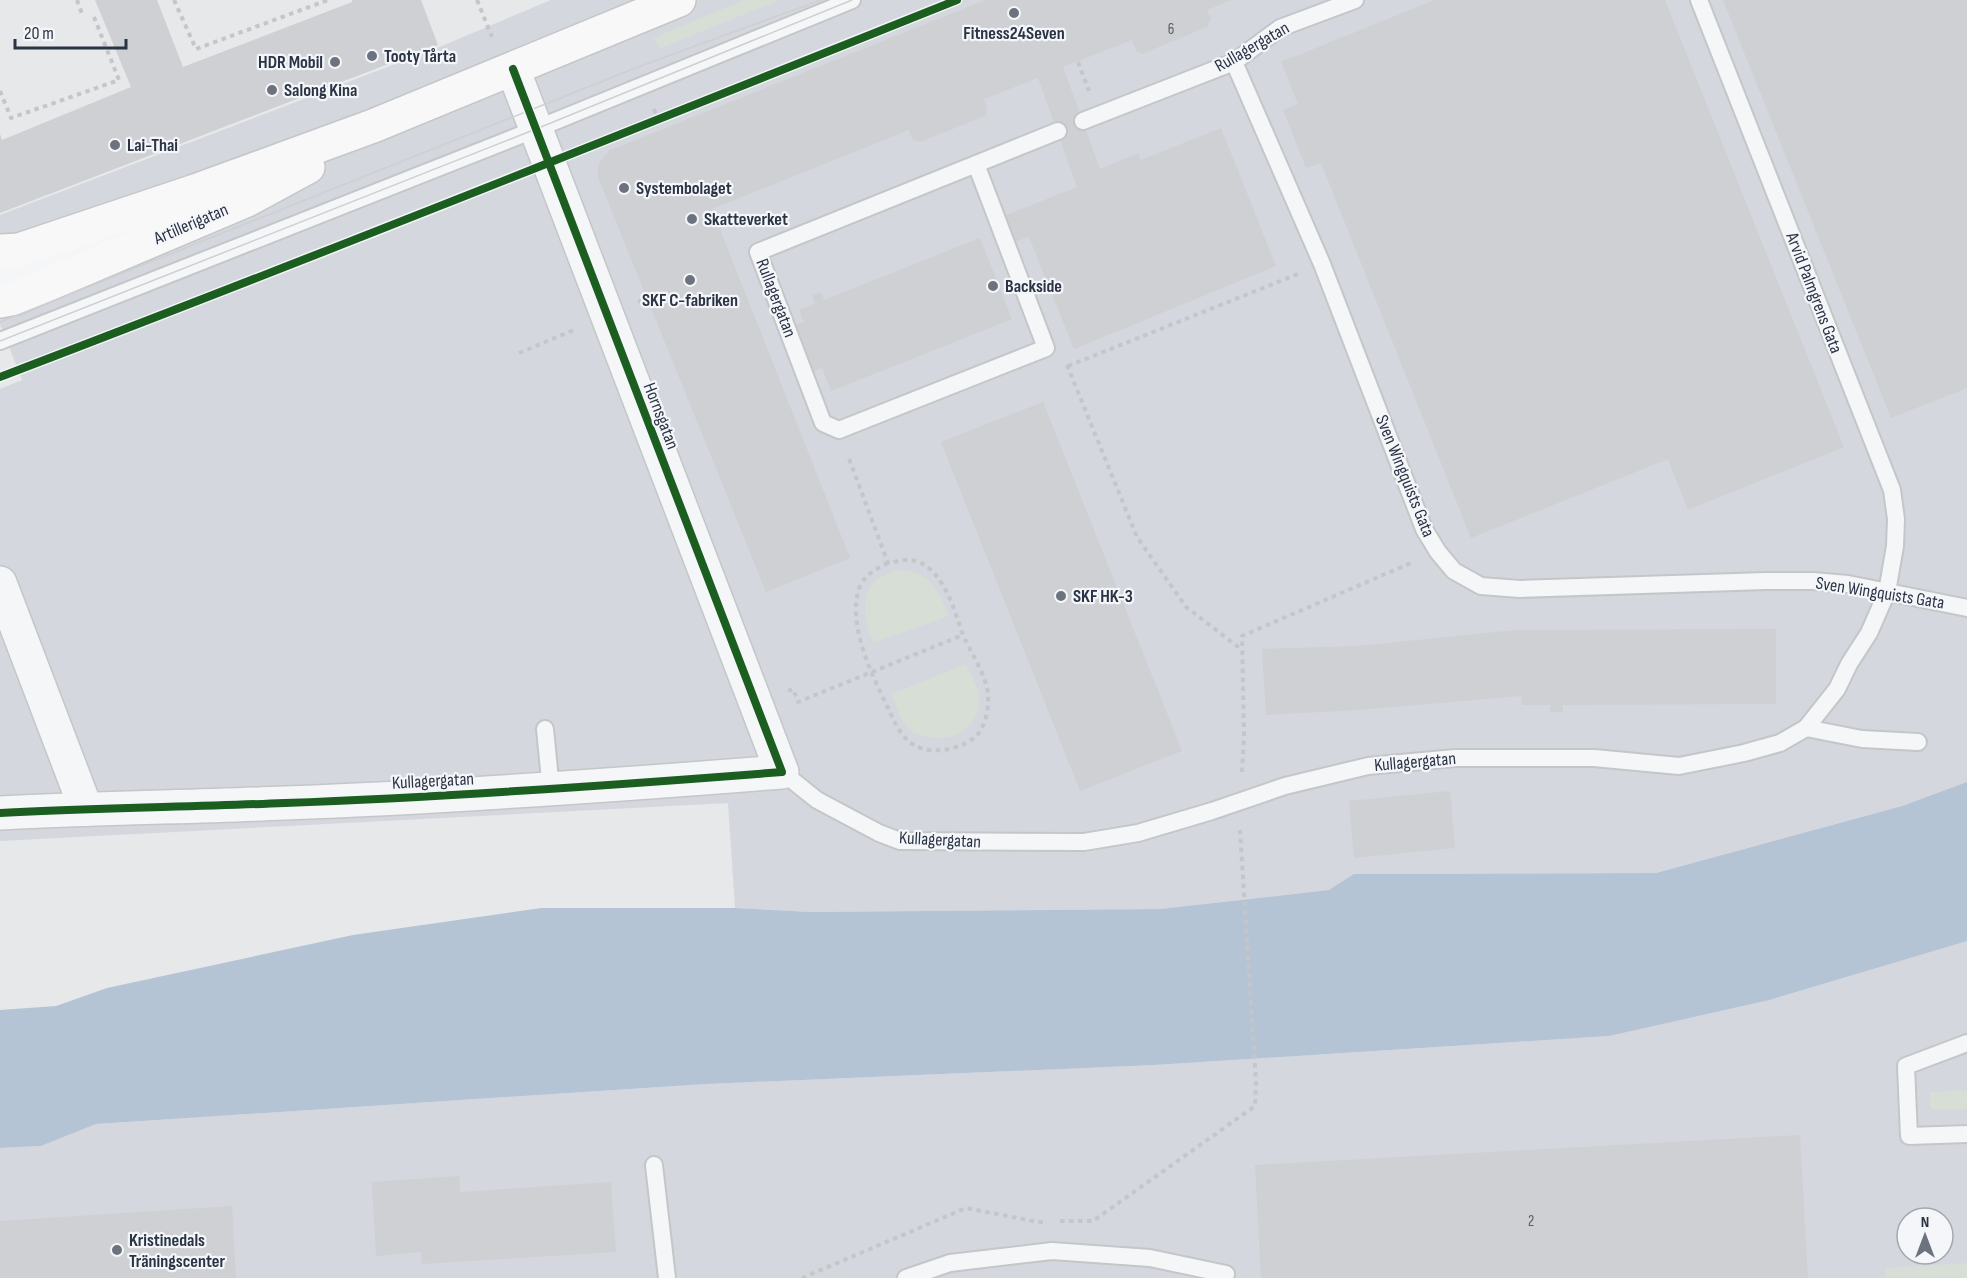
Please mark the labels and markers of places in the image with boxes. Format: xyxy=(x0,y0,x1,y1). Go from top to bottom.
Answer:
marker: Fitness24Seven xyxy=(1007,6,1021,20)
place label: Fitness24Seven xyxy=(963,23,1065,44)
place label: Tooty Tårta xyxy=(384,46,456,67)
marker: Tooty Tårta xyxy=(365,49,379,63)
place label: HDR Mobil xyxy=(258,52,323,73)
marker: HDR Mobil xyxy=(328,55,342,69)
place label: Salong Kina xyxy=(284,80,357,101)
marker: Salong Kina xyxy=(265,83,279,97)
place label: Lai-Thai xyxy=(127,135,178,156)
marker: Lai-Thai xyxy=(108,138,122,152)
place label: Systembolaget xyxy=(636,178,732,199)
marker: Systembolaget xyxy=(617,181,631,195)
place label: Skatteverket xyxy=(704,209,788,230)
marker: Skatteverket xyxy=(685,212,699,226)
marker: SKF C-fabriken xyxy=(683,273,697,287)
place label: Backside xyxy=(1005,276,1062,297)
marker: Backside xyxy=(986,279,1000,293)
place label: SKF C-fabriken xyxy=(642,290,738,311)
place label: SKF HK-3 xyxy=(1073,586,1133,607)
marker: SKF HK-3 xyxy=(1054,589,1068,603)
place label: Kristinedals Träningscenter xyxy=(129,1230,226,1272)
marker: Kristinedals Träningscenter xyxy=(110,1243,124,1257)

